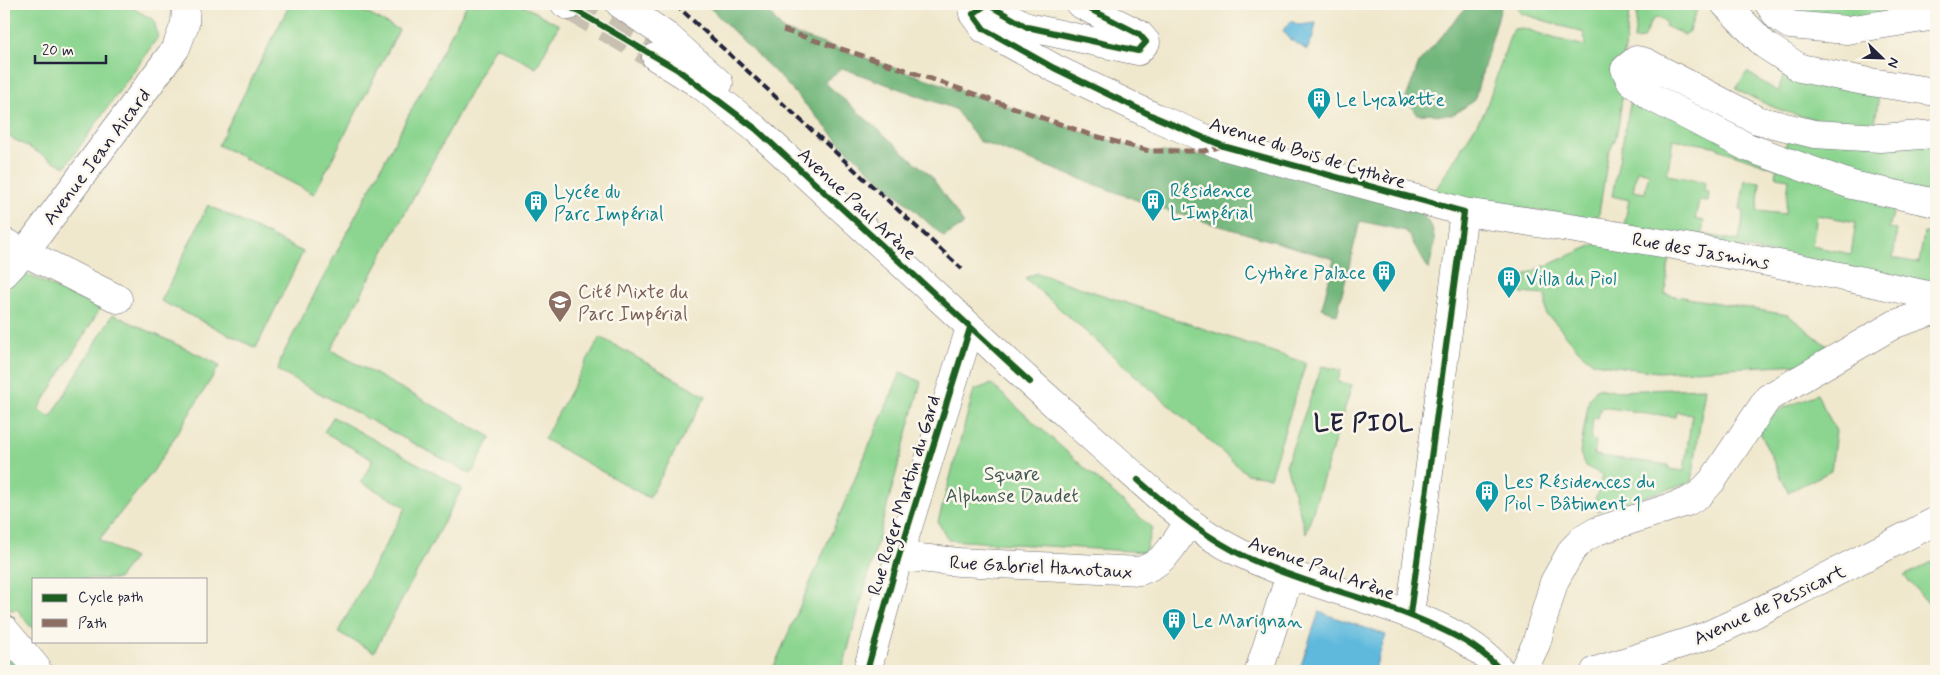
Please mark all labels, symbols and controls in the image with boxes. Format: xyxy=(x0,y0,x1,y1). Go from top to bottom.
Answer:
scale bar xyxy=(35,32,106,64)
north arrow xyxy=(1858,32,1908,82)
text: 20 m xyxy=(42,41,74,61)
text: N xyxy=(1883,55,1903,70)
street label: Avenue Jean Aicard xyxy=(38,84,157,230)
building icon: Le Lycabette xyxy=(1306,86,1332,120)
place label: Le Lycabette xyxy=(1336,88,1445,113)
street label: Avenue du Bois de Cythère xyxy=(1206,112,1409,195)
street label: Avenue Paul Arène xyxy=(792,142,922,266)
place label: Résidence L'Impérial xyxy=(1170,179,1254,226)
place label: Lycée du Parc Impérial xyxy=(554,180,664,227)
building icon: Résidence L'Impérial xyxy=(1140,188,1166,222)
building icon: Lycée du Parc Impérial xyxy=(523,189,549,223)
street label: Rue des Jasmins xyxy=(1630,227,1772,276)
building icon: Cythère Palace xyxy=(1371,259,1397,293)
place label: Cythère Palace xyxy=(1244,261,1366,286)
building icon: Villa du Piol xyxy=(1496,265,1522,299)
place label: Villa du Piol xyxy=(1526,267,1617,292)
place label: Cité Mixte du Parc Impérial xyxy=(578,280,689,327)
school or university icon: Cité Mixte du Parc Impérial xyxy=(547,289,573,323)
street label: Rue Roger Martin du Gard xyxy=(862,392,950,599)
district label: LE PIOL xyxy=(1314,409,1414,440)
park label: Square Alphonse Daudet xyxy=(945,462,1079,509)
place label: Les Résidences du Piol - Bâtiment 1 xyxy=(1504,470,1655,517)
building icon: Les Résidences du Piol - Bâtiment 1 xyxy=(1474,479,1500,513)
street label: Avenue Paul Arène xyxy=(1245,530,1398,607)
street label: Rue Gabriel Hanotaux xyxy=(949,550,1133,585)
street label: Avenue de Pessicart xyxy=(1690,559,1850,652)
legend xyxy=(32,578,208,642)
text: Cycle path xyxy=(78,588,143,608)
building icon: Le Marignan xyxy=(1161,607,1187,641)
place label: Le Marignan xyxy=(1192,609,1302,635)
text: Path xyxy=(78,614,107,634)

